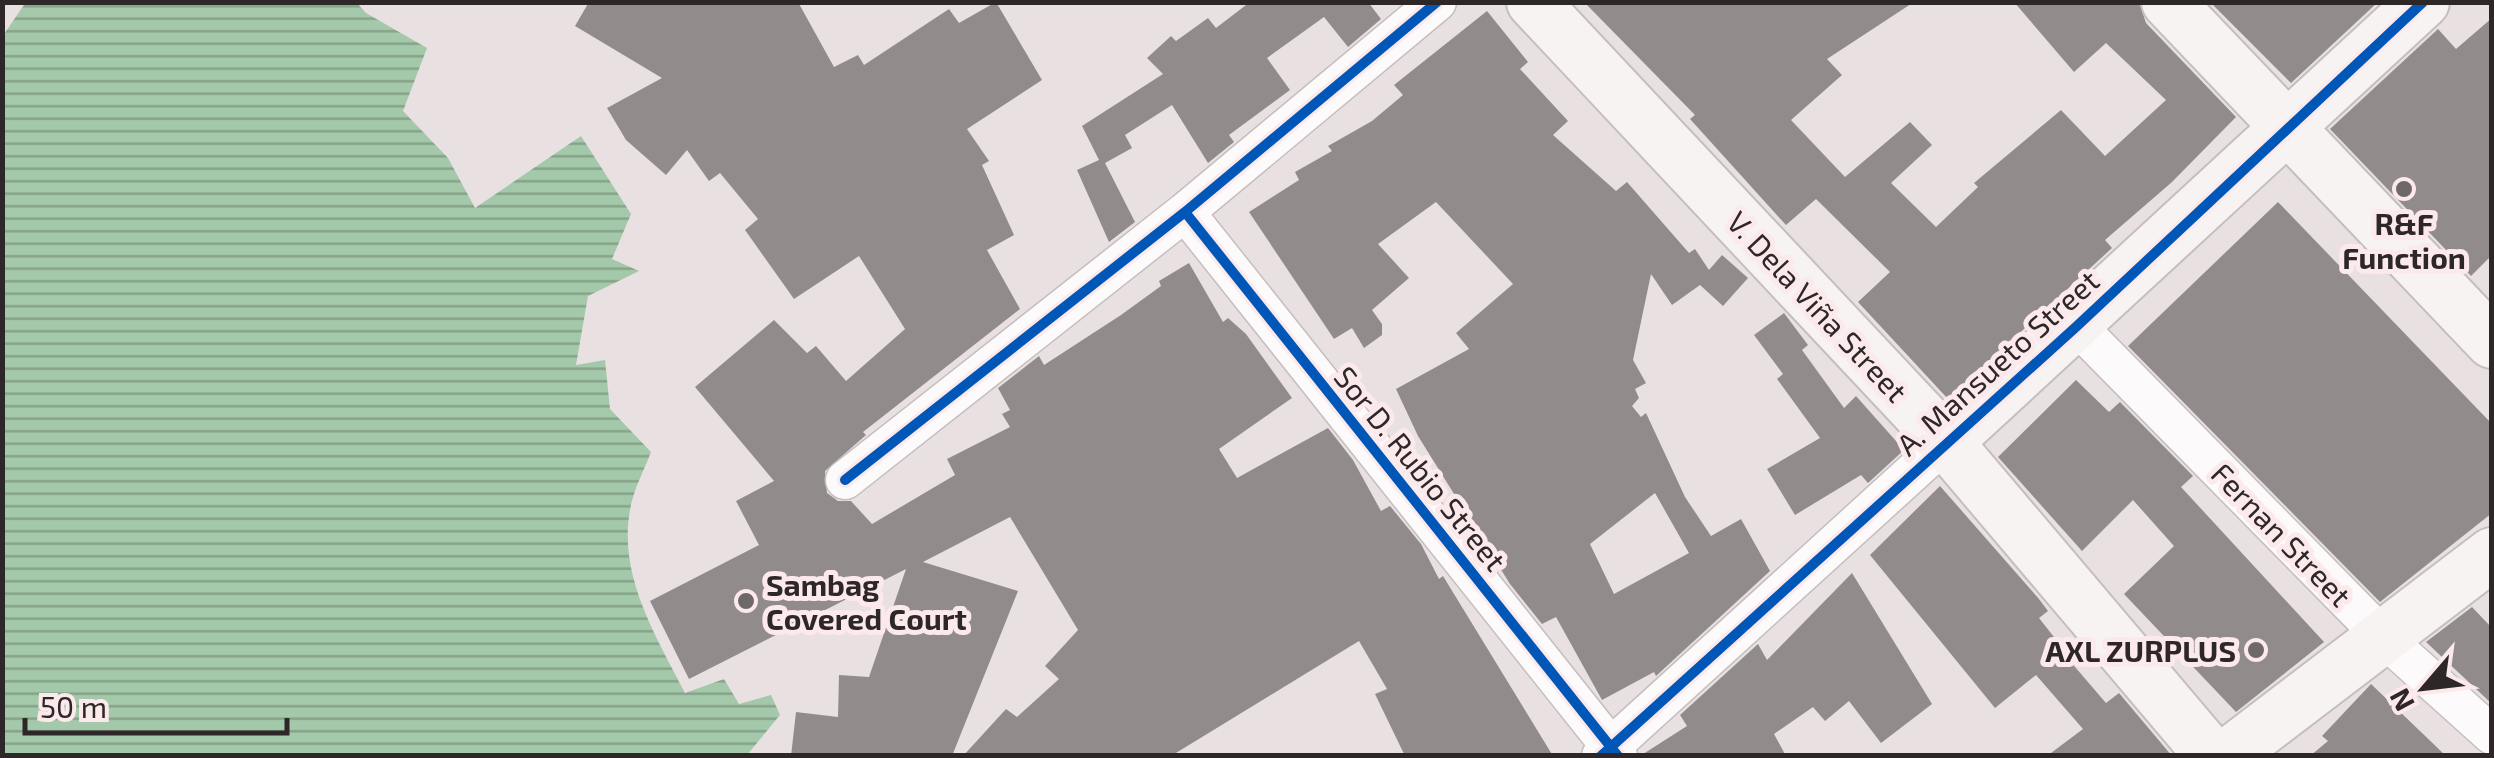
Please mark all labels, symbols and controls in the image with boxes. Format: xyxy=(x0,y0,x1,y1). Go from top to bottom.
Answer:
marker: R&F Function xyxy=(2393,178,2415,200)
street label: V. Dela Viña Street xyxy=(1720,203,1916,409)
place label: R&F Function xyxy=(2342,205,2466,275)
street label: A. Mansueto Street xyxy=(1889,262,2105,462)
street label: Sor D. Rubio Street xyxy=(1328,358,1514,578)
street label: Fernan Street xyxy=(2205,455,2359,613)
place label: Sambag Covered Court xyxy=(766,566,967,636)
marker: Sambag Covered Court xyxy=(735,590,757,612)
place label: AXL ZURPLUS xyxy=(2045,632,2236,668)
north arrow xyxy=(2374,638,2474,738)
marker: AXL ZURPLUS xyxy=(2245,639,2267,661)
scale bar xyxy=(25,673,288,735)
text: N xyxy=(2381,683,2421,717)
text: 50 m xyxy=(40,688,107,724)

